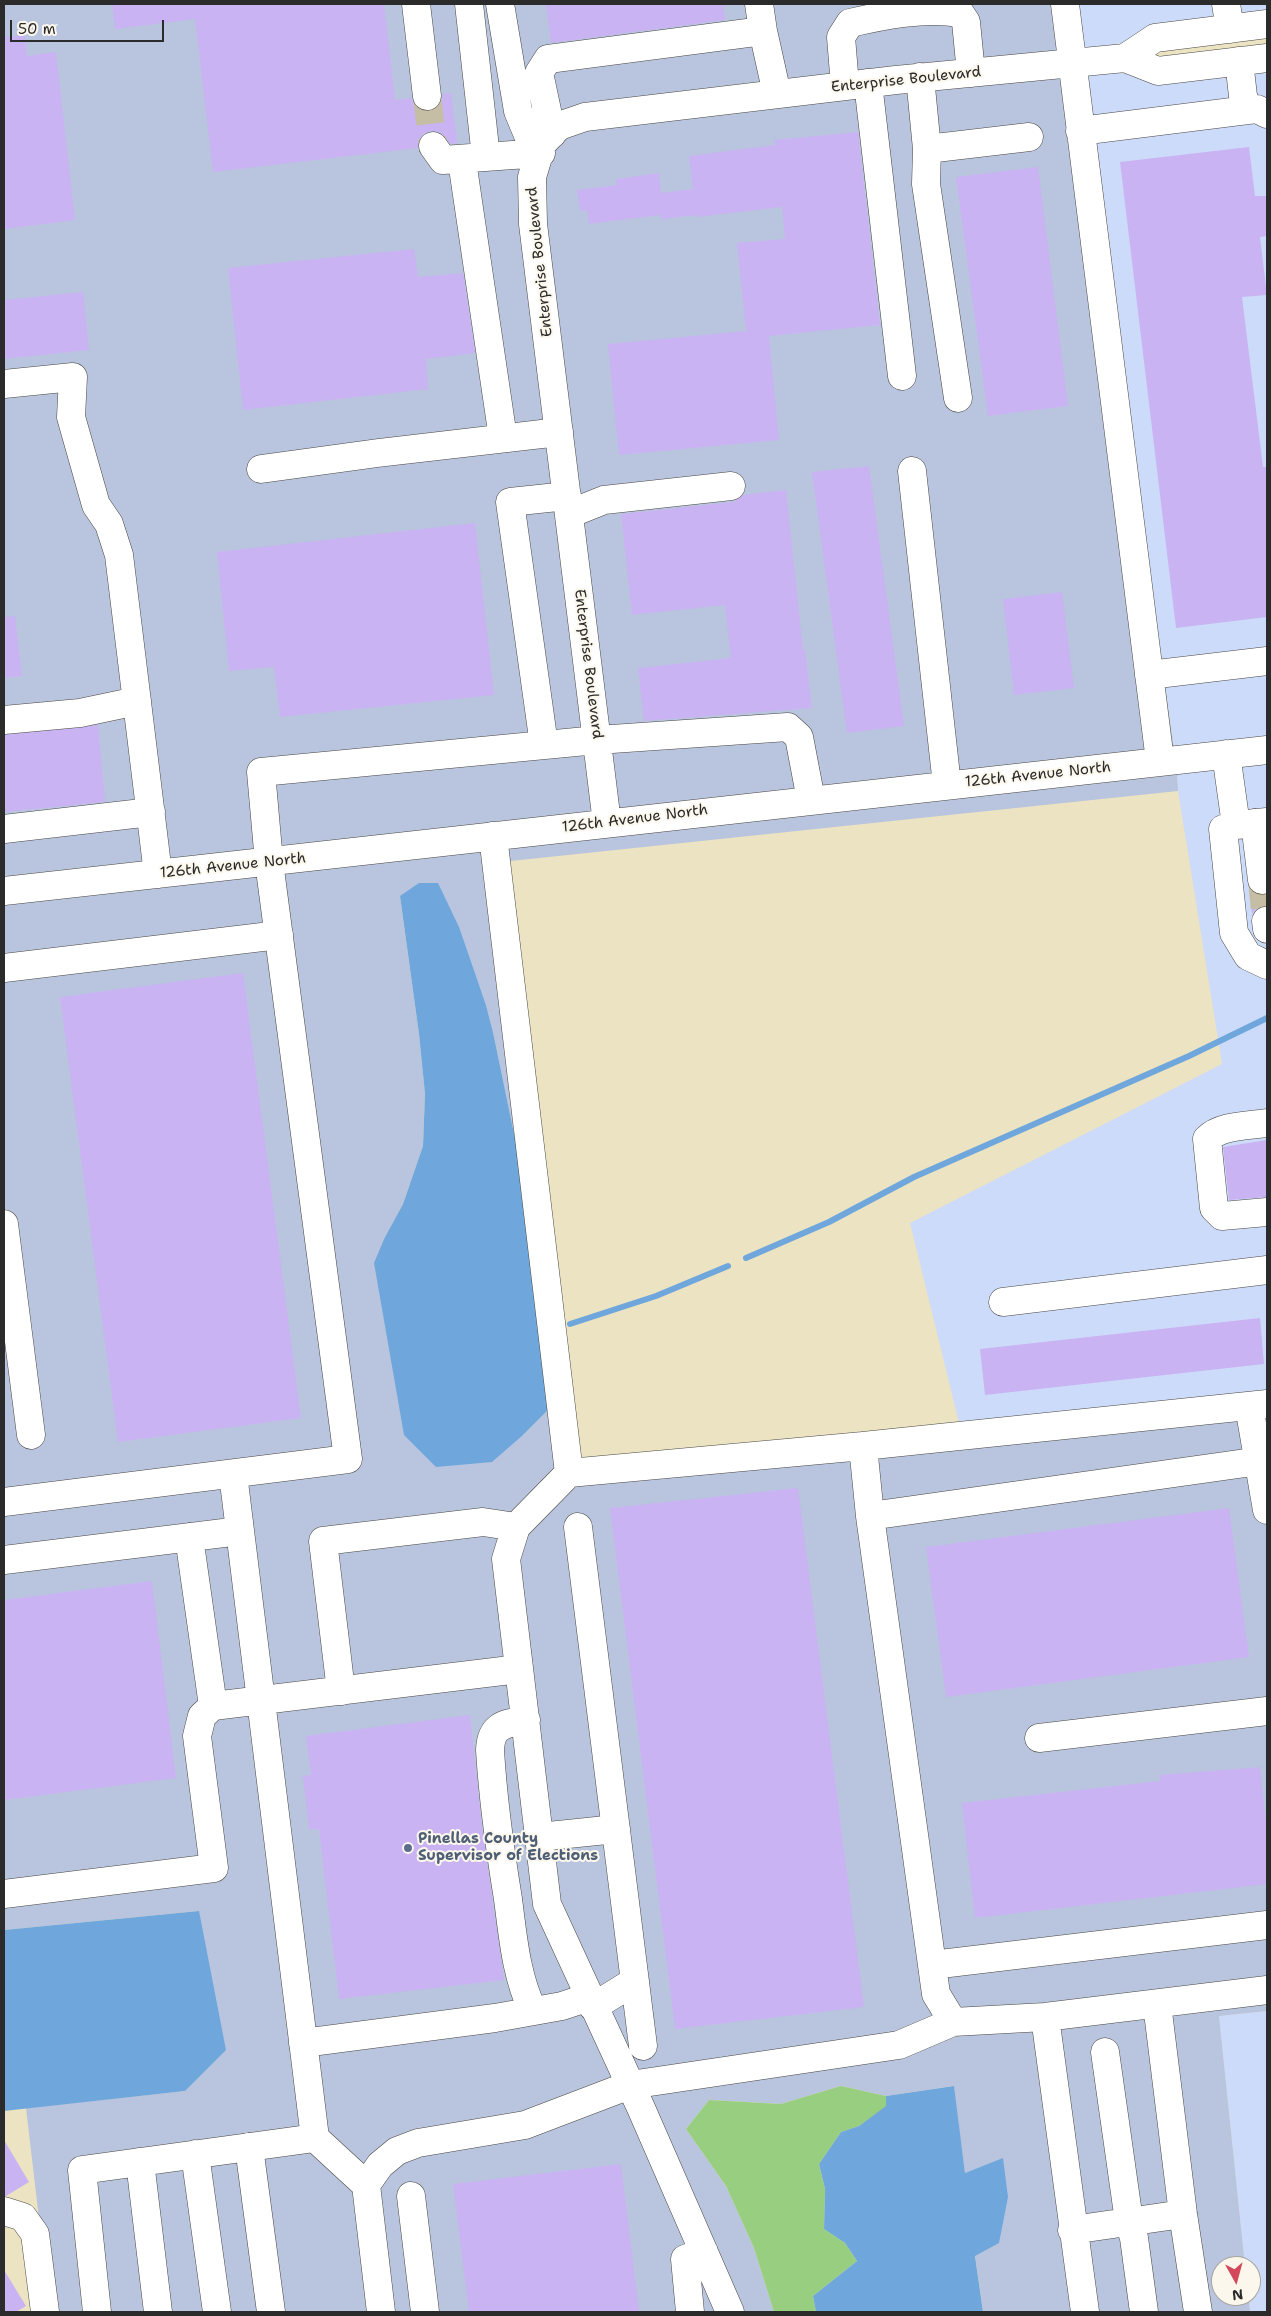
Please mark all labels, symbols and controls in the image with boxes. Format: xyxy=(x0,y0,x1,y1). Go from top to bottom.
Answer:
scale bar xyxy=(12,10,166,42)
text: 50 m xyxy=(18,19,56,39)
street label: Enterprise Boulevard xyxy=(830,63,982,97)
street label: Enterprise Boulevard xyxy=(523,186,557,338)
street label: Enterprise Boulevard xyxy=(570,588,606,740)
street label: 126th Avenue North xyxy=(964,758,1112,792)
street label: 126th Avenue North xyxy=(561,801,709,837)
street label: 126th Avenue North xyxy=(159,849,307,883)
place label: Pinellas County Supervisor of Elections xyxy=(418,1830,598,1865)
marker: Pinellas County Supervisor of Elections xyxy=(402,1842,414,1854)
north arrow xyxy=(1211,2256,1261,2306)
text: N xyxy=(1231,2285,1244,2305)

